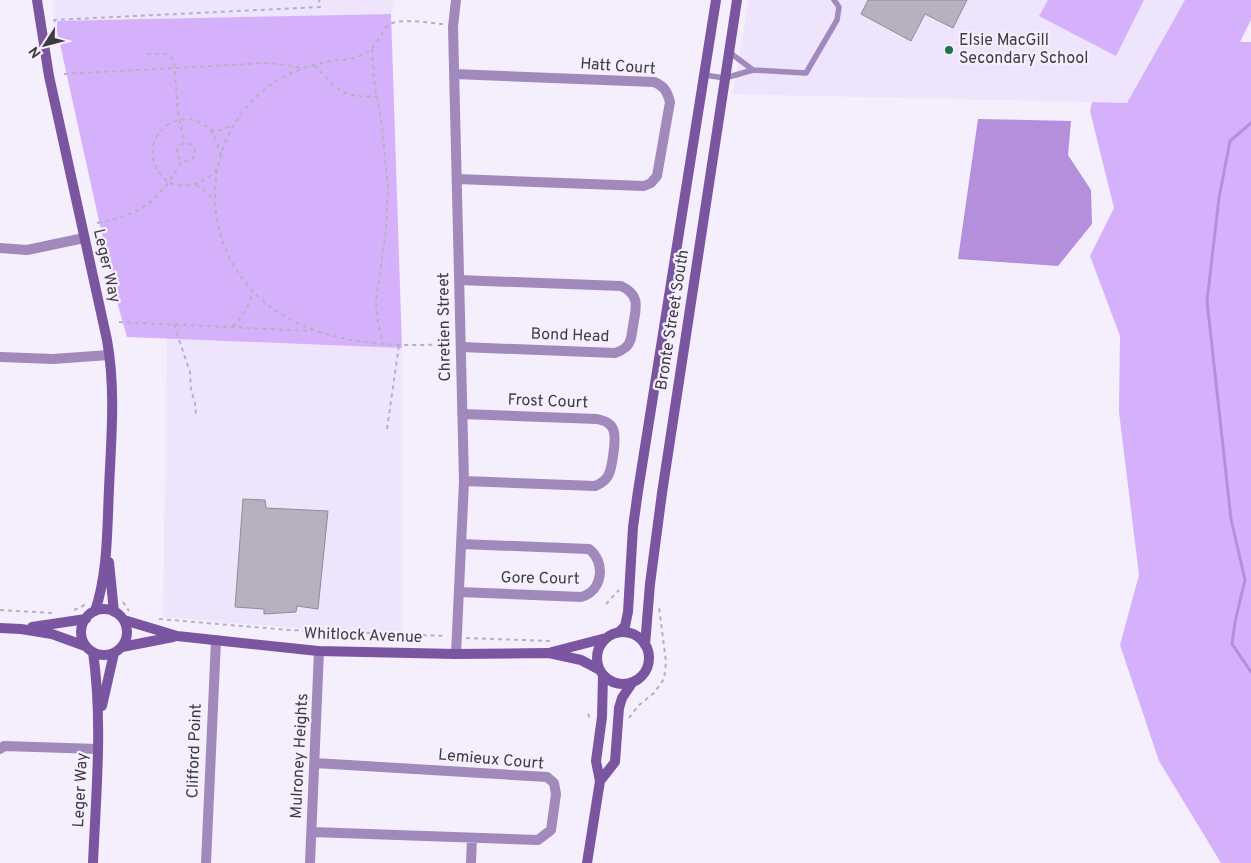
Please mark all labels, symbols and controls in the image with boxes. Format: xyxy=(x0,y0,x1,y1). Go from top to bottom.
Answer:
north arrow xyxy=(20,20,70,70)
place label: Elsie MacGill Secondary School xyxy=(959,31,1088,69)
text: N xyxy=(26,43,46,61)
marker: Elsie MacGill Secondary School xyxy=(943,44,955,56)
street label: Hatt Court xyxy=(580,54,656,80)
street label: Leger Way xyxy=(88,227,124,305)
street label: Bronte Street South xyxy=(652,248,694,392)
street label: Chretien Street xyxy=(434,272,456,382)
street label: Bond Head xyxy=(530,325,610,347)
street label: Frost Court xyxy=(507,391,589,413)
street label: Gore Court xyxy=(500,568,580,590)
street label: Whitlock Avenue xyxy=(303,624,423,648)
street label: Mulroney Heights xyxy=(287,693,313,819)
street label: Clifford Point xyxy=(183,703,207,799)
street label: Lemieux Court xyxy=(437,745,545,775)
street label: Leger Way xyxy=(69,752,93,828)

